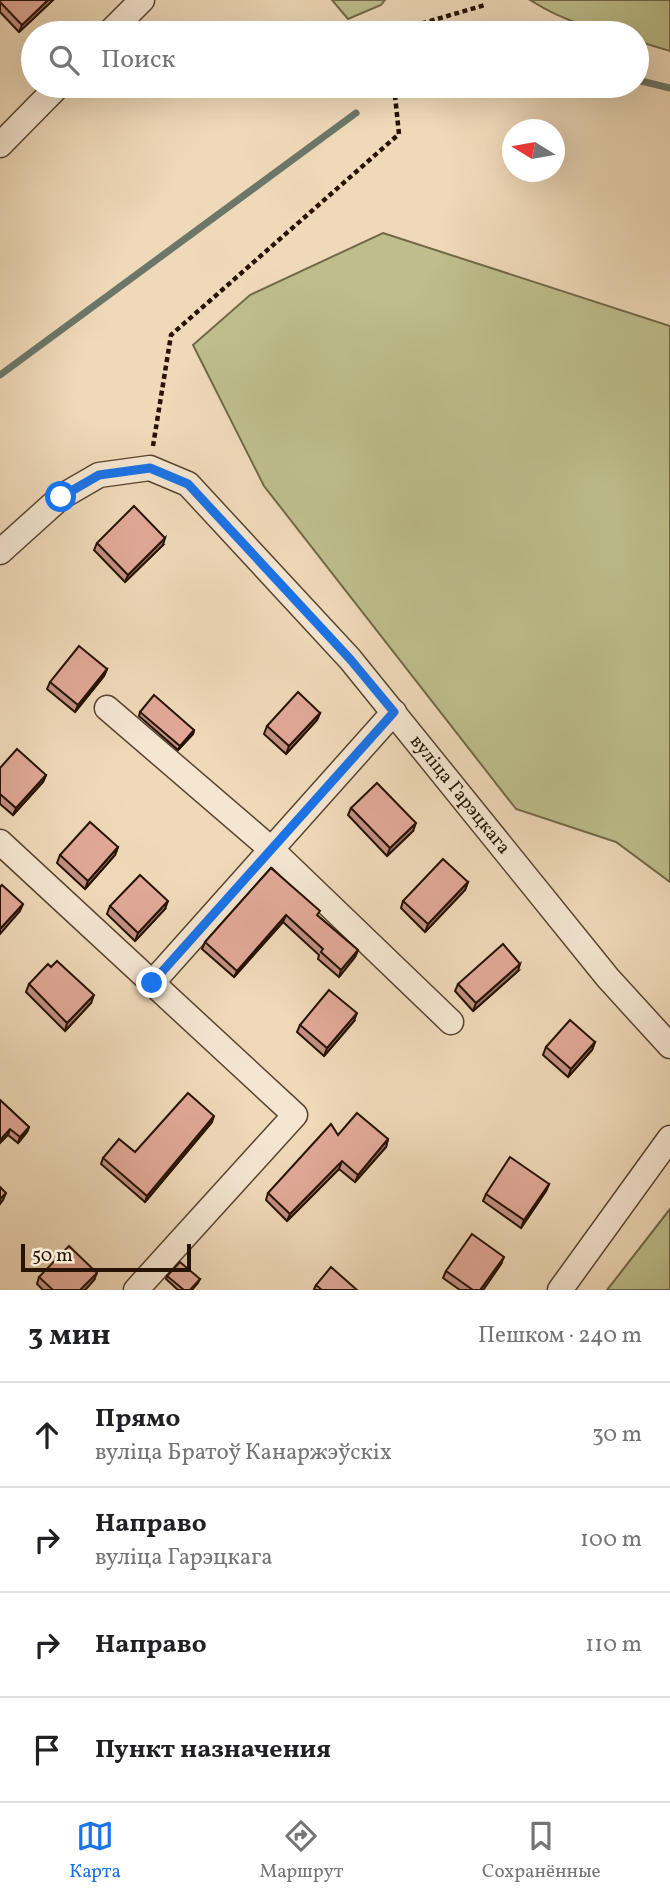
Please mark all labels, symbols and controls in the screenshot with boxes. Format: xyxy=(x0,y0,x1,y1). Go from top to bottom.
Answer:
search box xyxy=(21,21,649,98)
icon: search xyxy=(45,41,83,79)
text: Поиск xyxy=(101,42,175,78)
north arrow xyxy=(502,119,565,182)
route start xyxy=(45,481,76,512)
street label: вуліца Гарэцкага xyxy=(404,730,516,860)
route end xyxy=(136,967,167,998)
scale bar xyxy=(21,1241,191,1273)
text: 50 m xyxy=(32,1243,73,1269)
text: 3 мин xyxy=(28,1315,111,1357)
text: Пешком · 240 m xyxy=(478,1320,642,1352)
text: Прямо xyxy=(95,1401,180,1437)
icon: ahead xyxy=(28,1416,66,1454)
text: 30 m xyxy=(592,1419,642,1451)
text: вуліца Братоў Канаржэўскіх xyxy=(95,1437,392,1469)
text: Направо xyxy=(95,1506,207,1542)
icon: right xyxy=(28,1521,66,1559)
text: 100 m xyxy=(580,1524,642,1556)
text: вуліца Гарэцкага xyxy=(95,1542,273,1574)
icon: right xyxy=(28,1626,66,1664)
text: Направо xyxy=(95,1627,207,1663)
text: 110 m xyxy=(585,1629,642,1661)
icon: arrive xyxy=(28,1731,66,1769)
text: Пункт назначения xyxy=(95,1732,331,1768)
tab: Карта xyxy=(69,1817,121,1885)
tab: Маршрут xyxy=(260,1817,343,1885)
tab: Сохранённые xyxy=(482,1817,601,1885)

